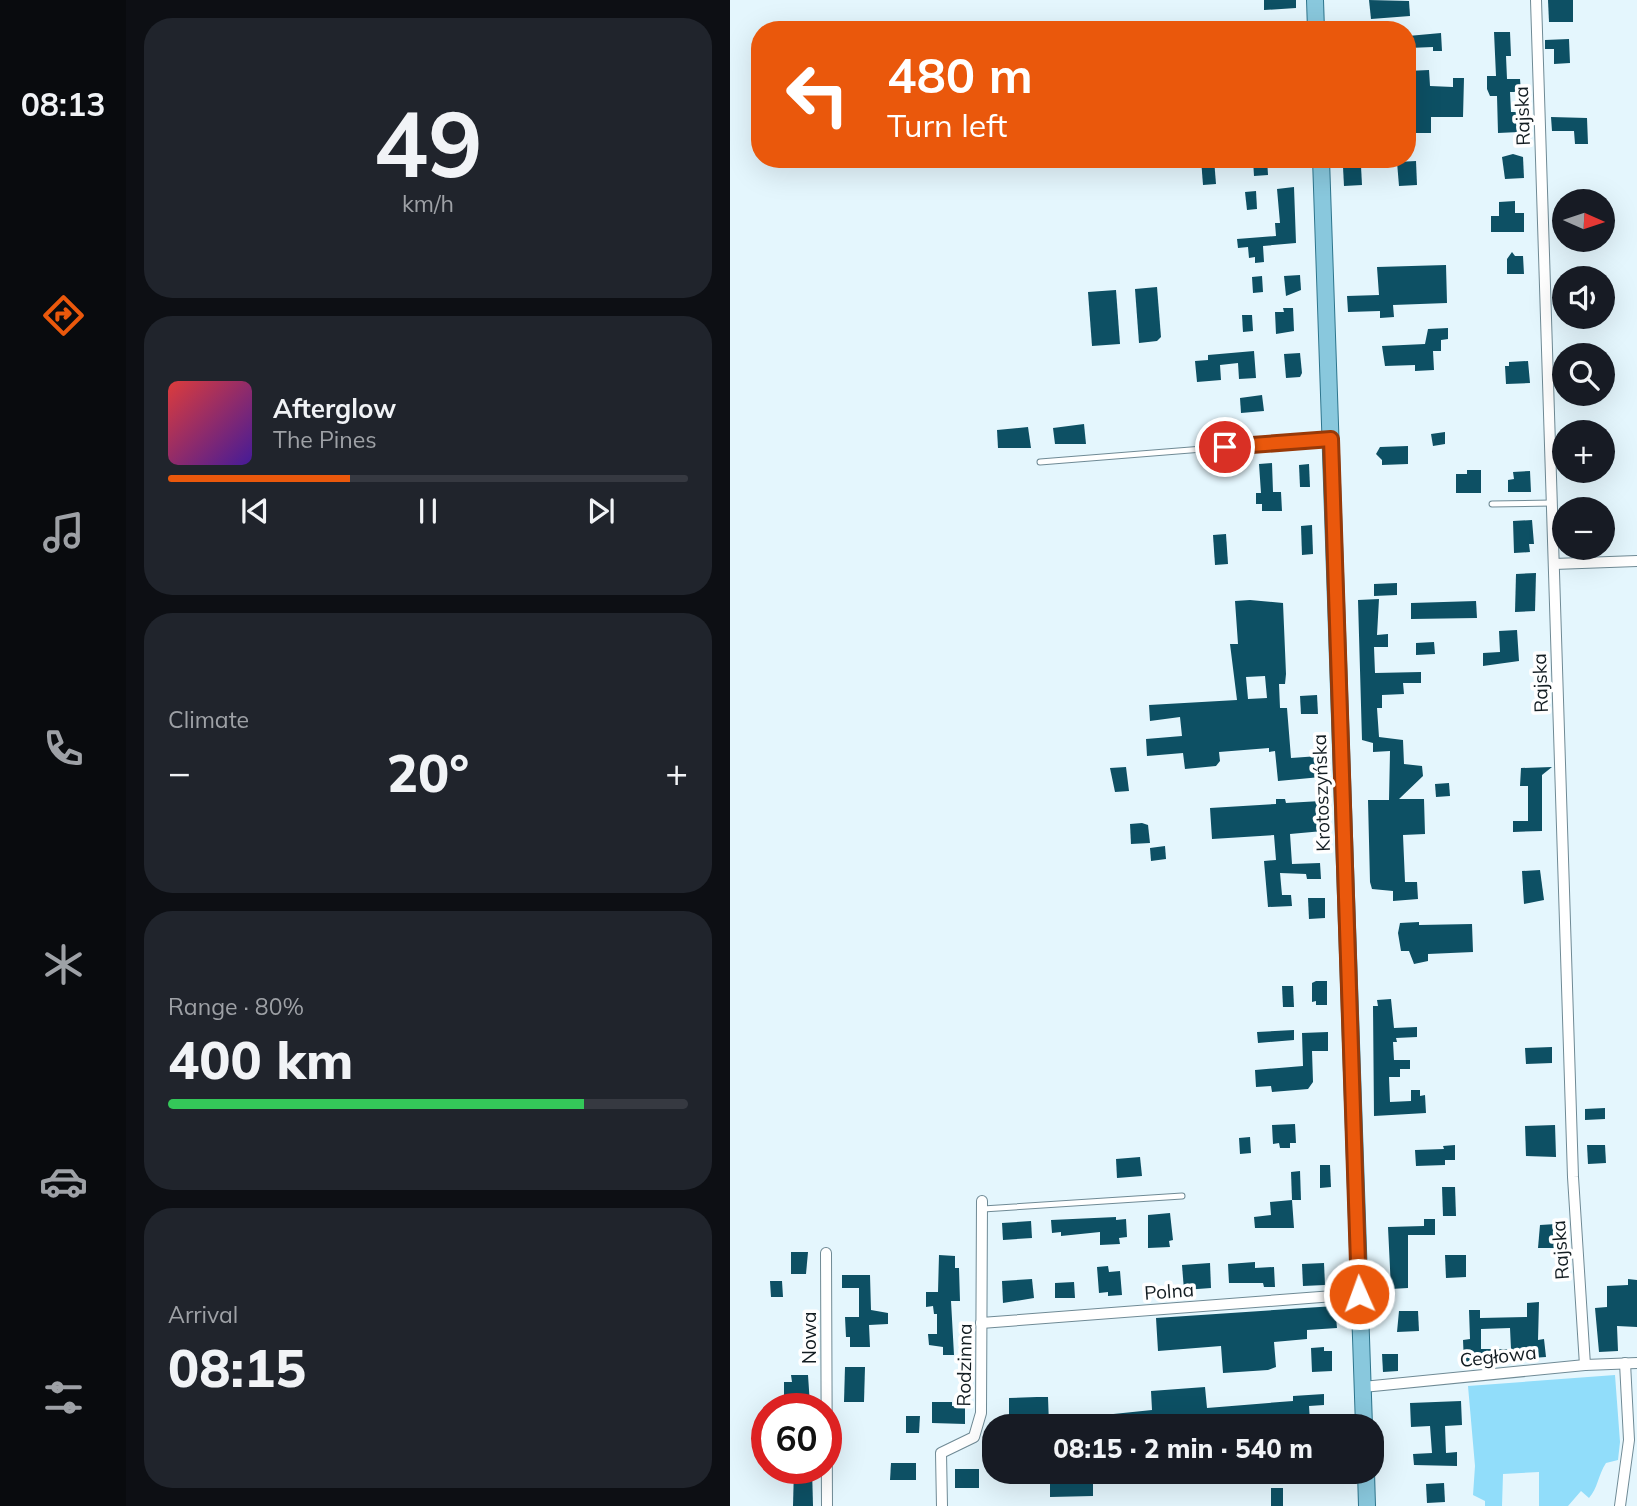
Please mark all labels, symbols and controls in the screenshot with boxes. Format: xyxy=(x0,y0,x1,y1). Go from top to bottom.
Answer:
text: 480 m xyxy=(887,44,1033,105)
icon: left xyxy=(772,49,863,140)
text: 08:13 xyxy=(21,84,105,124)
text: 49 xyxy=(373,86,483,200)
street label: Rajska xyxy=(1509,86,1535,146)
text: Turn left xyxy=(887,105,1007,145)
text: km/h xyxy=(402,189,454,218)
north arrow xyxy=(1552,189,1616,252)
map controls xyxy=(1552,189,1615,560)
button: sound xyxy=(1552,266,1615,329)
icon: directions xyxy=(39,291,88,340)
button: search xyxy=(1552,343,1615,406)
text: Afterglow xyxy=(273,392,396,425)
pin xyxy=(1195,417,1255,477)
button: + xyxy=(1552,420,1615,483)
text: The Pines xyxy=(273,425,377,454)
icon: arrive xyxy=(1206,428,1244,466)
icon: previous xyxy=(236,492,274,530)
icon: pause xyxy=(409,492,447,530)
icon: next xyxy=(582,492,620,530)
button: − xyxy=(1552,497,1615,560)
icon: music xyxy=(39,508,88,557)
street label: Rajska xyxy=(1527,653,1553,713)
text: Climate xyxy=(168,705,249,734)
icon: phone xyxy=(39,724,88,773)
street label: Krotoszyńska xyxy=(1307,734,1335,852)
text: 20° xyxy=(387,740,469,805)
text: − xyxy=(168,748,191,796)
text: + xyxy=(665,748,688,796)
icon: climate xyxy=(39,940,88,989)
text: Range · 80% xyxy=(168,992,304,1021)
text: 400 km xyxy=(168,1027,353,1092)
icon: car xyxy=(39,1157,88,1206)
street label: Rajska xyxy=(1546,1219,1574,1281)
position arrow xyxy=(1322,1257,1396,1331)
street label: Polna xyxy=(1143,1277,1195,1305)
text: Arrival xyxy=(168,1300,238,1329)
street label: Nowa xyxy=(797,1312,821,1364)
street label: Rodzinna xyxy=(951,1323,977,1407)
text: 08:15 xyxy=(168,1335,306,1400)
street label: Cegłowa xyxy=(1458,1340,1538,1372)
icon: filters xyxy=(39,1373,88,1422)
speed limit sign: 60 xyxy=(751,1393,842,1484)
text: 08:15 · 2 min · 540 m xyxy=(1053,1432,1313,1465)

